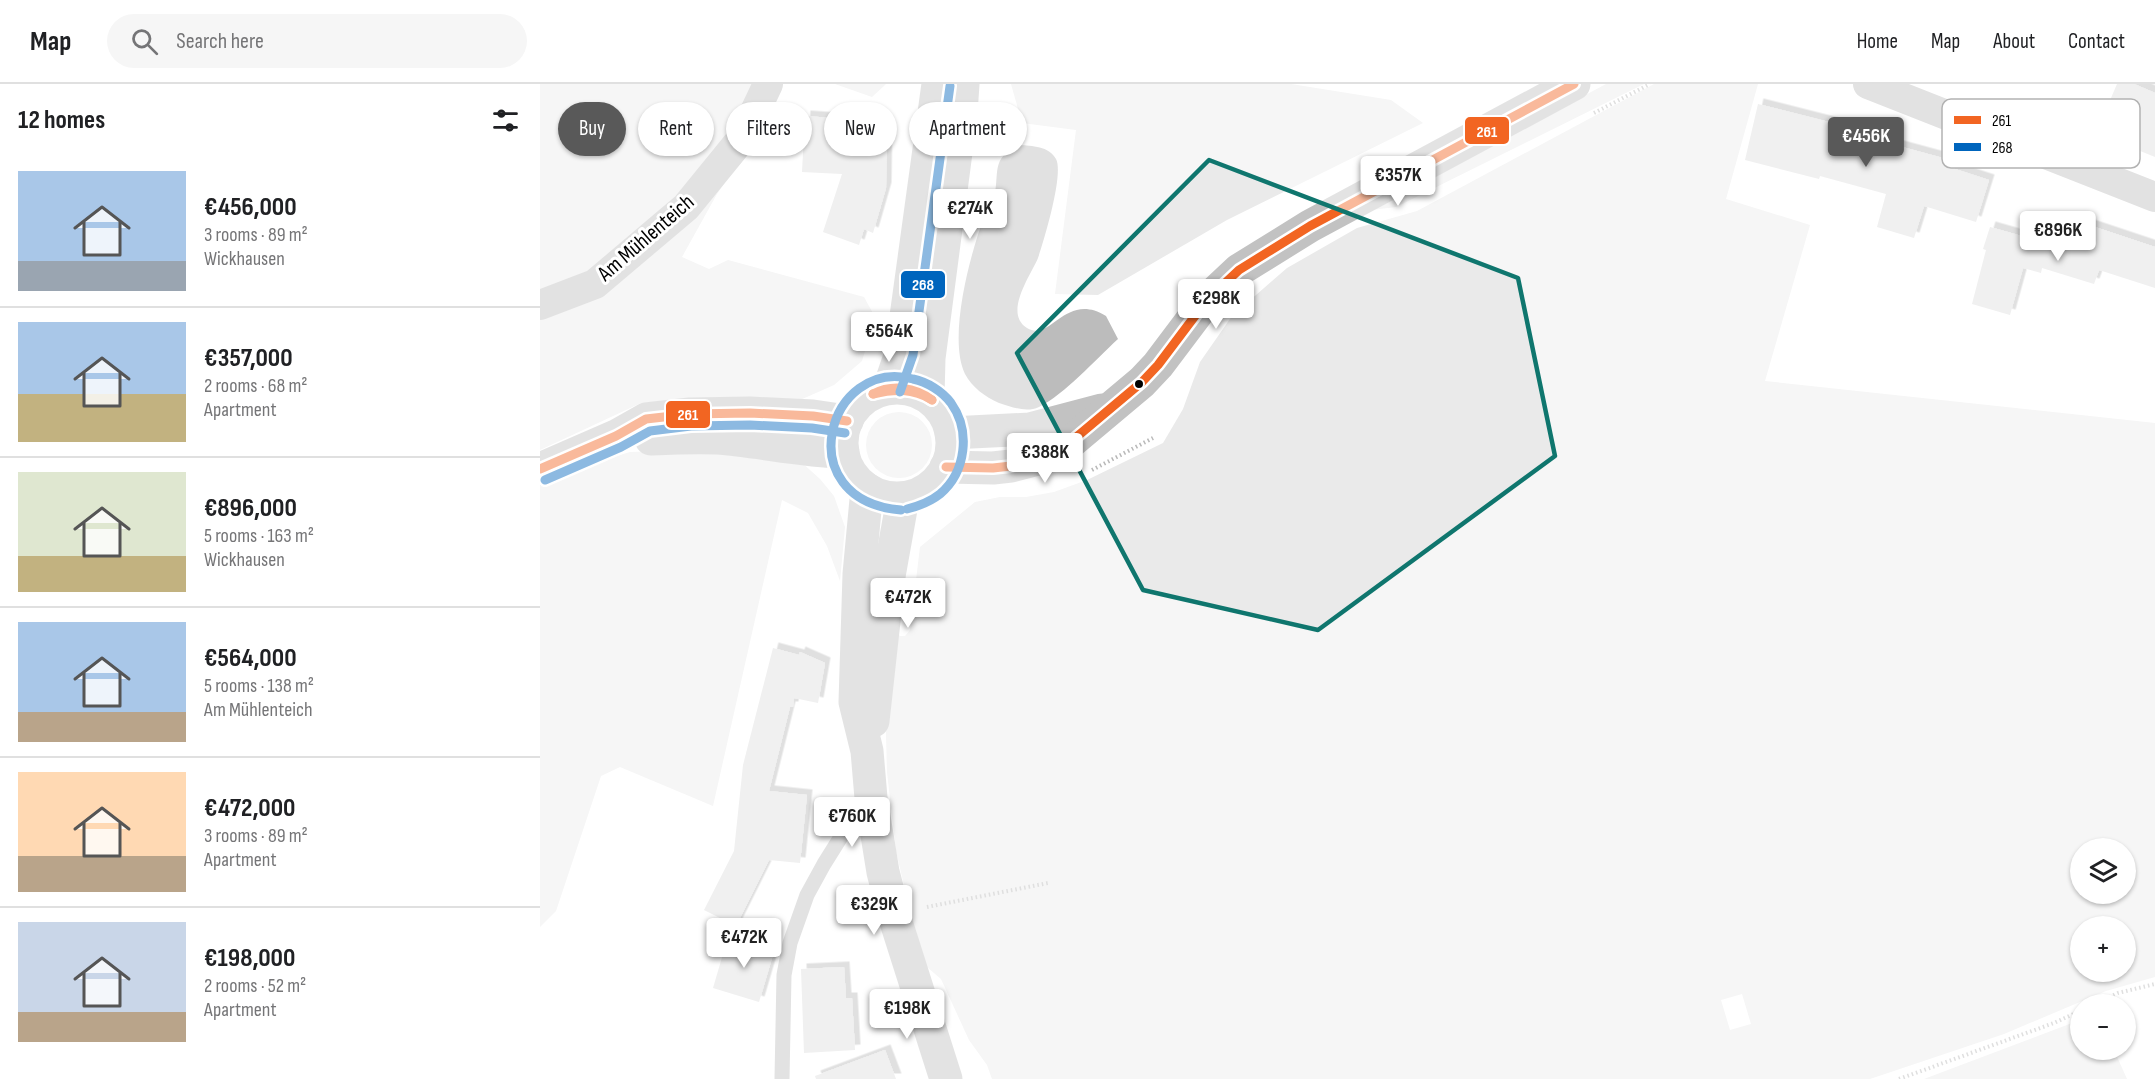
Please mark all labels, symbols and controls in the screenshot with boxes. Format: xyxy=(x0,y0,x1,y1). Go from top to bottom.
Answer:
search box xyxy=(107,14,527,68)
text: Map xyxy=(30,25,71,58)
icon: search xyxy=(128,25,161,58)
text: Search here xyxy=(176,28,264,55)
text: Home xyxy=(1857,29,1898,54)
text: Map xyxy=(1931,29,1960,54)
text: About xyxy=(1993,29,2035,54)
text: Contact xyxy=(2068,29,2125,54)
legend xyxy=(1942,99,2140,168)
chip: Buy xyxy=(558,102,626,156)
chip: Rent xyxy=(638,102,714,156)
chip: Filters xyxy=(726,102,812,156)
chip: New xyxy=(824,102,897,156)
chip: Apartment xyxy=(909,102,1027,156)
icon: filters xyxy=(489,104,522,137)
text: 12 homes xyxy=(18,105,105,136)
text: 261 xyxy=(1992,112,2012,131)
line badge: 261 xyxy=(1464,116,1510,145)
pin: €456K xyxy=(1824,117,1908,168)
text: 261 xyxy=(1477,123,1498,142)
text: €456K xyxy=(1842,124,1890,148)
text: 268 xyxy=(1992,139,2013,158)
pin: €357K xyxy=(1356,156,1440,207)
text: €357K xyxy=(1374,163,1422,187)
street label: Am Mühlenteich xyxy=(591,189,700,288)
pin: €274K xyxy=(928,189,1012,240)
text: €456,000 xyxy=(204,192,297,223)
icon: home xyxy=(66,195,138,267)
text: €274K xyxy=(947,196,993,220)
pin: €896K xyxy=(2016,211,2100,262)
text: €896K xyxy=(2034,218,2082,242)
text: 3 rooms · 89 m² xyxy=(204,223,308,247)
text: Wickhausen xyxy=(204,247,285,271)
line badge: 268 xyxy=(900,270,946,299)
text: 268 xyxy=(912,276,934,295)
pin: €298K xyxy=(1174,279,1258,330)
text: €298K xyxy=(1192,286,1240,310)
pin: €564K xyxy=(847,312,931,363)
text: €564K xyxy=(865,319,913,343)
text: €357,000 xyxy=(204,343,293,374)
icon: home xyxy=(66,346,138,418)
text: 2 rooms · 68 m² xyxy=(204,374,308,398)
unlabelled marker xyxy=(1133,378,1145,390)
text: Apartment xyxy=(204,398,277,422)
line badge: 261 xyxy=(665,400,711,429)
text: 261 xyxy=(678,406,699,425)
pin: €388K xyxy=(1003,433,1087,484)
text: €388K xyxy=(1021,440,1069,464)
text: €896,000 xyxy=(204,493,297,524)
icon: home xyxy=(66,496,138,568)
text: 5 rooms · 163 m² xyxy=(204,524,314,548)
text: Wickhausen xyxy=(204,548,285,572)
pin: €472K xyxy=(866,578,950,629)
text: €472K xyxy=(884,585,932,609)
text: €564,000 xyxy=(204,643,297,674)
icon: home xyxy=(66,646,138,718)
text: 5 rooms · 138 m² xyxy=(204,674,314,698)
text: Am Mühlenteich xyxy=(204,698,312,722)
text: €472,000 xyxy=(204,793,295,824)
icon: home xyxy=(66,796,138,868)
pin: €760K xyxy=(810,797,894,848)
text: €760K xyxy=(828,804,876,828)
text: 3 rooms · 89 m² xyxy=(204,824,308,848)
map controls xyxy=(2070,838,2136,1060)
button: layers xyxy=(2070,838,2136,904)
text: Apartment xyxy=(204,848,277,872)
pin: €329K xyxy=(832,885,916,936)
text: €329K xyxy=(850,892,898,916)
button: + xyxy=(2070,916,2136,982)
pin: €472K xyxy=(702,918,786,969)
text: €472K xyxy=(720,925,768,949)
text: €198,000 xyxy=(204,943,295,974)
icon: home xyxy=(66,946,138,1018)
text: 2 rooms · 52 m² xyxy=(204,974,306,998)
pin: €198K xyxy=(865,989,949,1040)
button: − xyxy=(2070,994,2136,1060)
text: €198K xyxy=(883,996,931,1020)
text: Apartment xyxy=(204,998,277,1022)

